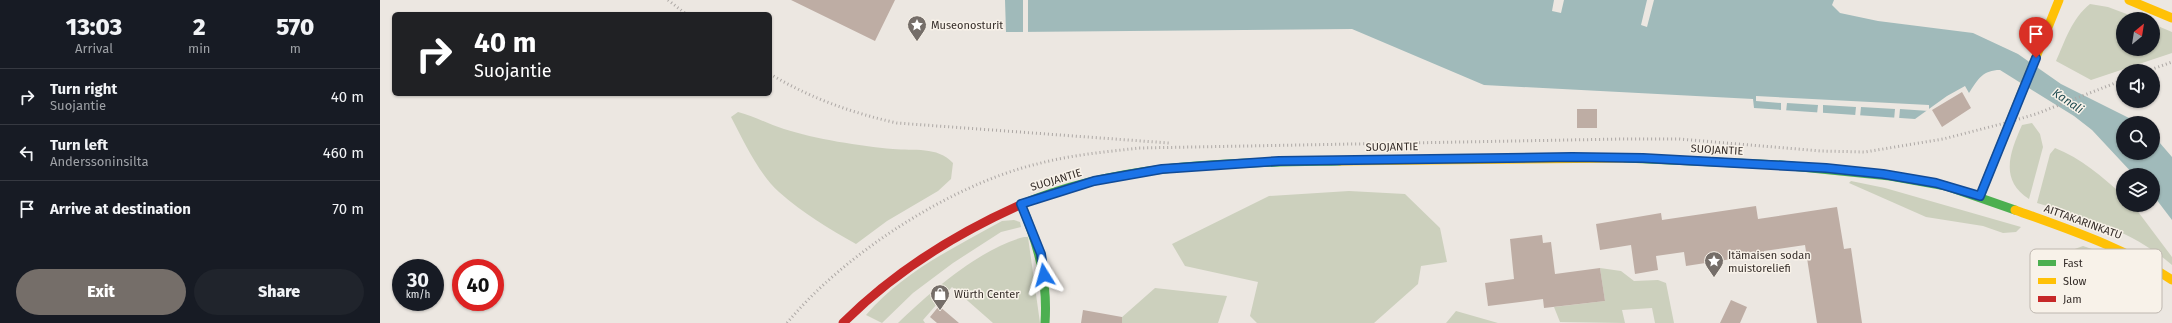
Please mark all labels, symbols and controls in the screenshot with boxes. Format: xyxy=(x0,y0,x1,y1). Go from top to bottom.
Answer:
north arrow xyxy=(2116,12,2160,56)
map controls xyxy=(2116,12,2160,212)
text: 13:03 xyxy=(66,13,122,41)
text: 2 xyxy=(193,13,206,41)
text: 570 xyxy=(276,13,314,41)
place icon: Museonosturit xyxy=(906,14,928,42)
pin xyxy=(2019,17,2053,58)
place label: Museonosturit xyxy=(931,19,1003,32)
icon: arrive xyxy=(2025,23,2047,45)
text: 40 m xyxy=(474,26,537,59)
icon: right xyxy=(408,28,460,80)
text: Arrival xyxy=(75,41,113,56)
text: min xyxy=(188,41,210,56)
text: m xyxy=(290,41,301,56)
text: Suojantie xyxy=(474,60,552,82)
button: sound xyxy=(2116,64,2160,108)
text: Turn right xyxy=(50,80,117,98)
icon: right xyxy=(16,86,38,108)
water label: Kanali xyxy=(2050,86,2087,117)
text: 40 m xyxy=(331,88,364,106)
text: Suojantie xyxy=(50,98,106,113)
button: search xyxy=(2116,116,2160,160)
text: Turn left xyxy=(50,136,108,154)
street label: SUOJANTIE xyxy=(1365,140,1419,154)
icon: left xyxy=(16,142,38,164)
street label: SUOJANTIE xyxy=(1690,142,1744,158)
text: 460 m xyxy=(323,144,364,162)
text: Anderssoninsilta xyxy=(50,154,148,169)
street label: SUOJANTIE xyxy=(1029,166,1083,194)
button: layers xyxy=(2116,168,2160,212)
icon: arrive xyxy=(16,198,38,220)
text: Arrive at destination xyxy=(50,200,191,218)
text: 70 m xyxy=(332,200,364,218)
street label: AITTAKARINKATU xyxy=(2042,202,2124,242)
place label: Itämaisen sodan muistoreliefi xyxy=(1728,249,1811,275)
legend xyxy=(2030,249,2162,313)
place icon: Itämaisen sodan muistoreliefi xyxy=(1703,250,1725,278)
position arrow xyxy=(1023,254,1065,296)
text: Fast xyxy=(2063,257,2083,270)
speed limit sign: 40 xyxy=(452,259,504,311)
text: 30 xyxy=(407,268,429,292)
button: Exit xyxy=(16,269,186,315)
button: Share xyxy=(194,269,364,315)
text: Slow xyxy=(2063,275,2087,288)
shop icon: Würth Center xyxy=(929,283,951,311)
place label: Würth Center xyxy=(954,288,1020,301)
text: km/h xyxy=(406,289,430,301)
text: Jam xyxy=(2063,293,2082,306)

